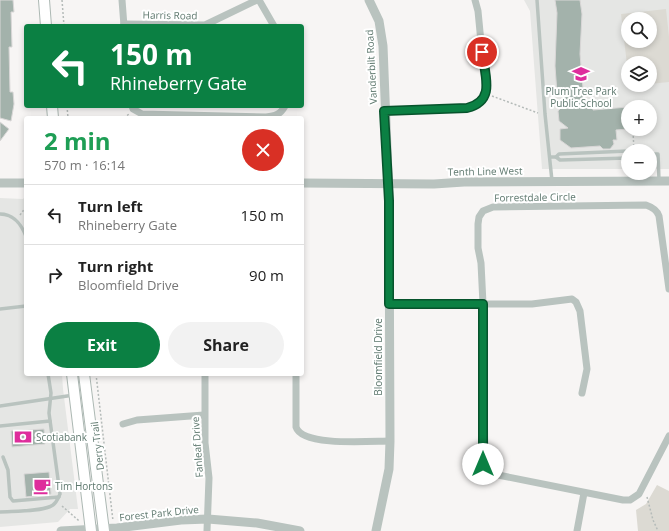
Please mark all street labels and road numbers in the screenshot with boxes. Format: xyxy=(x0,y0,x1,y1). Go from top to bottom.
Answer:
street label: Harris Road xyxy=(142,8,198,22)
street label: Vanderbilt Road xyxy=(362,29,380,105)
street label: Tenth Line West xyxy=(447,163,523,179)
street label: Forrestdale Circle xyxy=(494,189,576,205)
street label: Bloomfield Drive xyxy=(371,318,385,396)
street label: Fanleaf Drive xyxy=(188,416,206,478)
street label: Derry Trail xyxy=(87,421,107,471)
street label: Forest Park Drive xyxy=(119,502,200,524)

